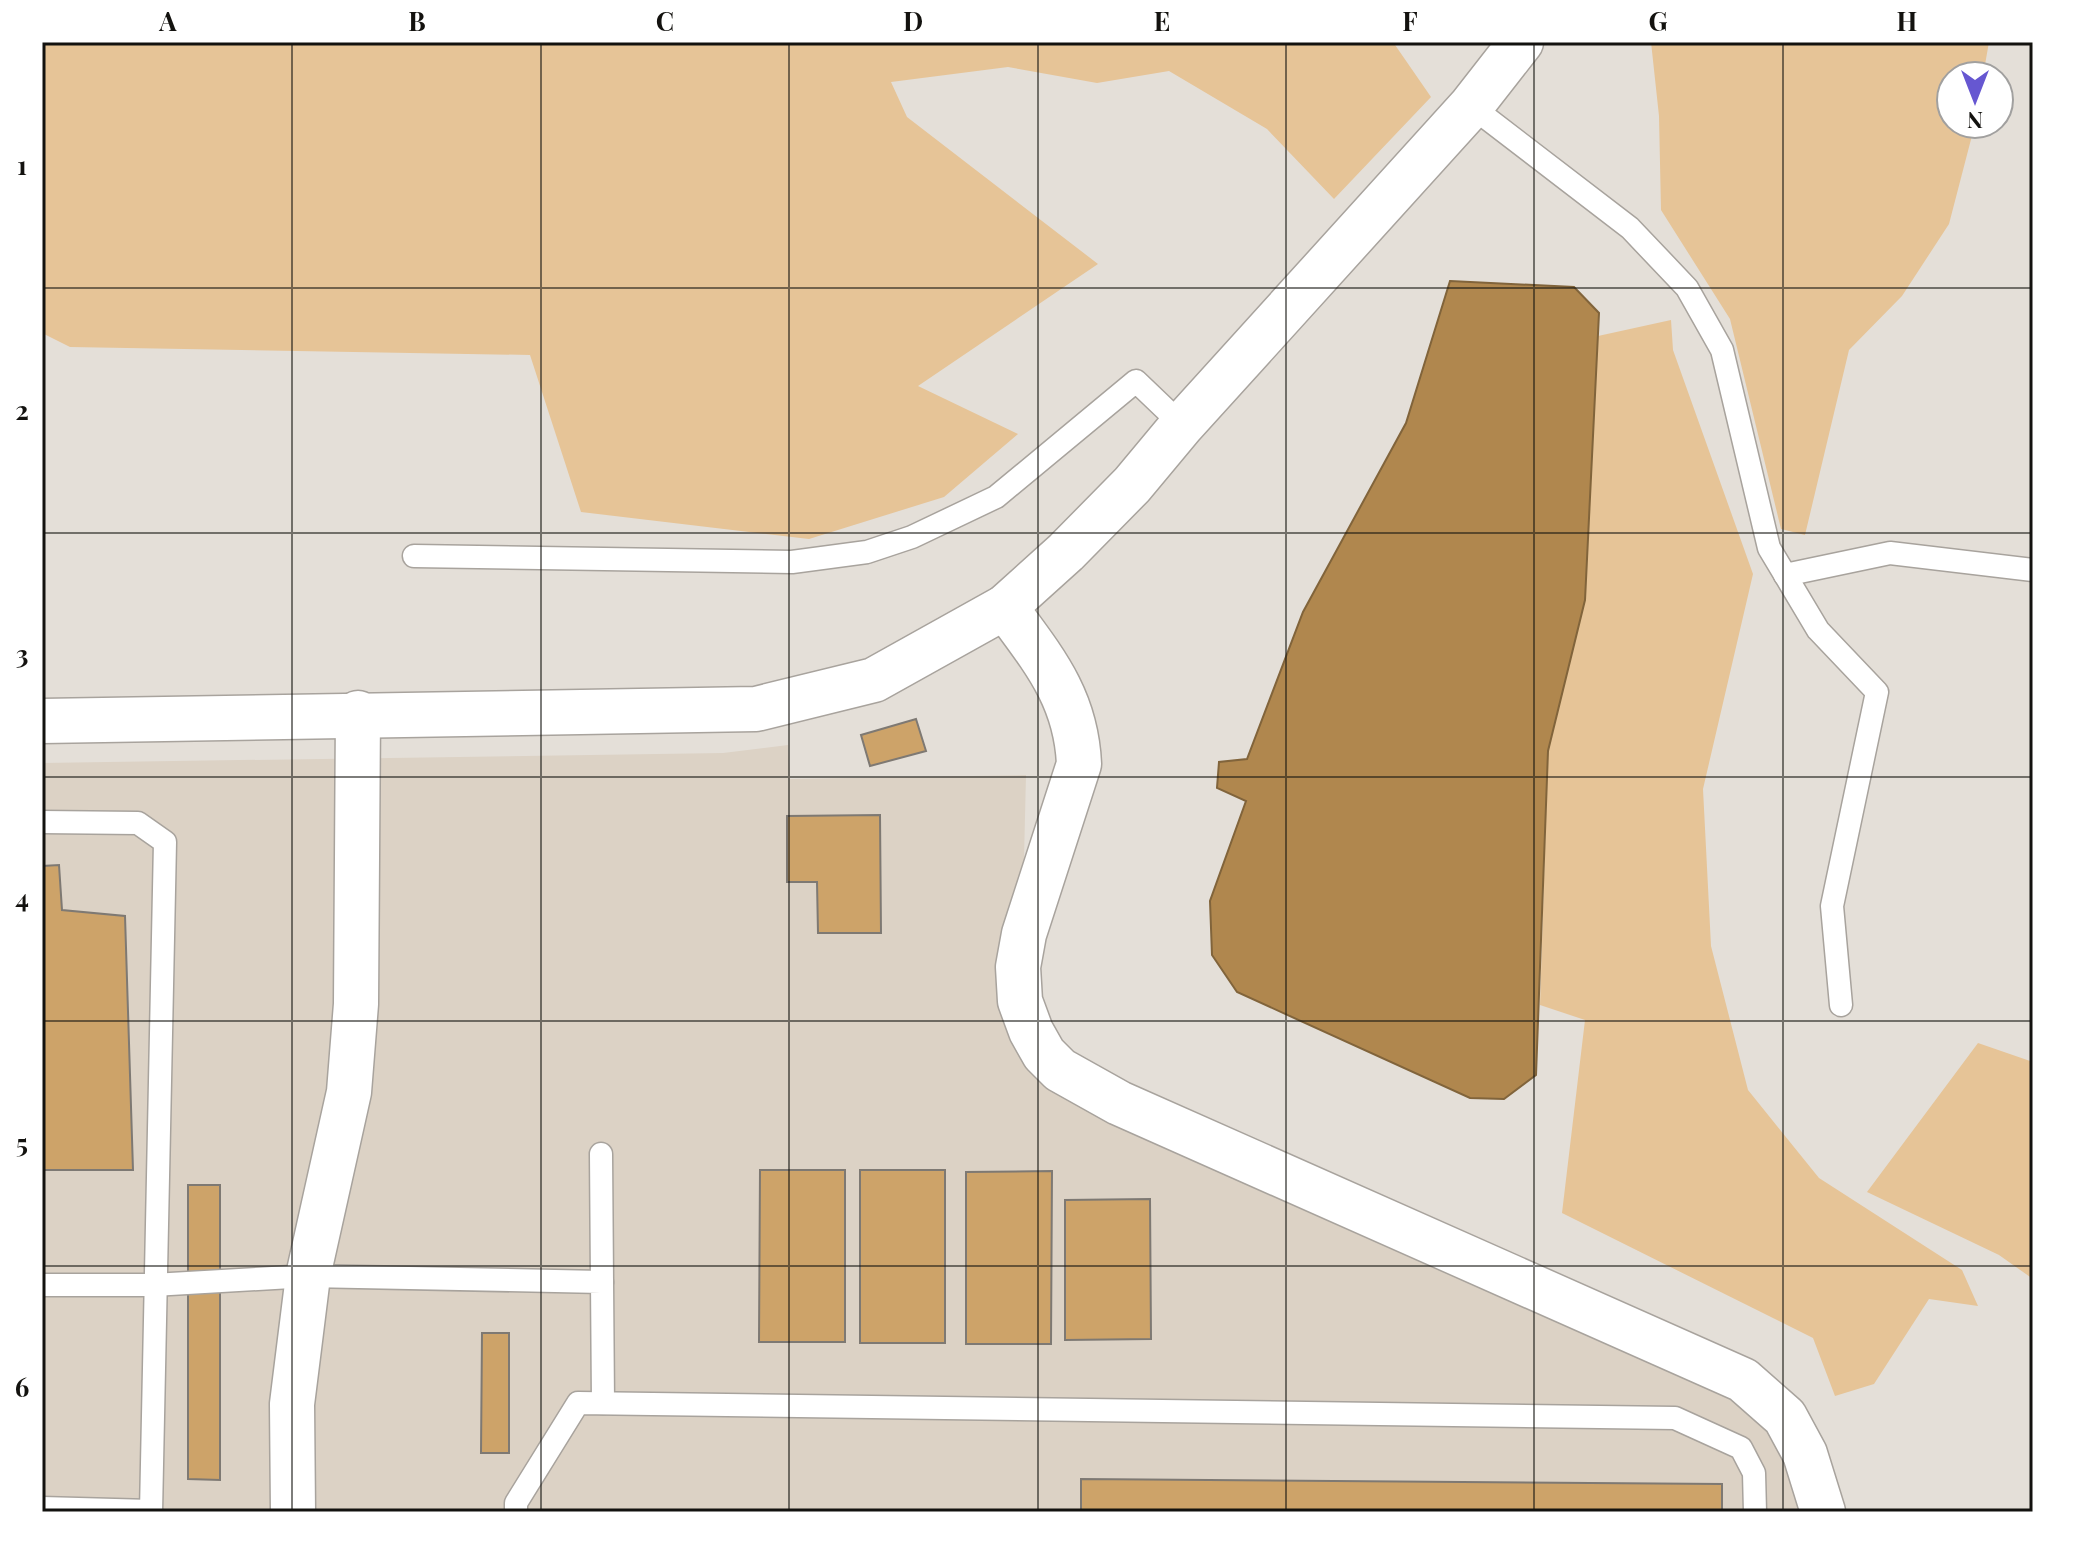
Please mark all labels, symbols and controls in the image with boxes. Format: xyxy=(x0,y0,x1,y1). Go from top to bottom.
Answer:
text: A xyxy=(158,3,177,38)
text: B xyxy=(408,3,426,38)
text: C xyxy=(656,3,674,38)
text: D xyxy=(903,3,923,38)
text: E xyxy=(1154,3,1170,38)
text: F xyxy=(1402,3,1418,38)
text: G xyxy=(1648,3,1668,38)
text: H xyxy=(1897,3,1917,38)
north arrow xyxy=(1935,60,2015,140)
text: N xyxy=(1967,106,1983,136)
text: 1 xyxy=(17,147,27,182)
text: 2 xyxy=(15,392,29,427)
text: 3 xyxy=(16,636,28,671)
text: 4 xyxy=(15,880,29,915)
text: 5 xyxy=(16,1125,28,1160)
text: 6 xyxy=(15,1369,29,1404)

